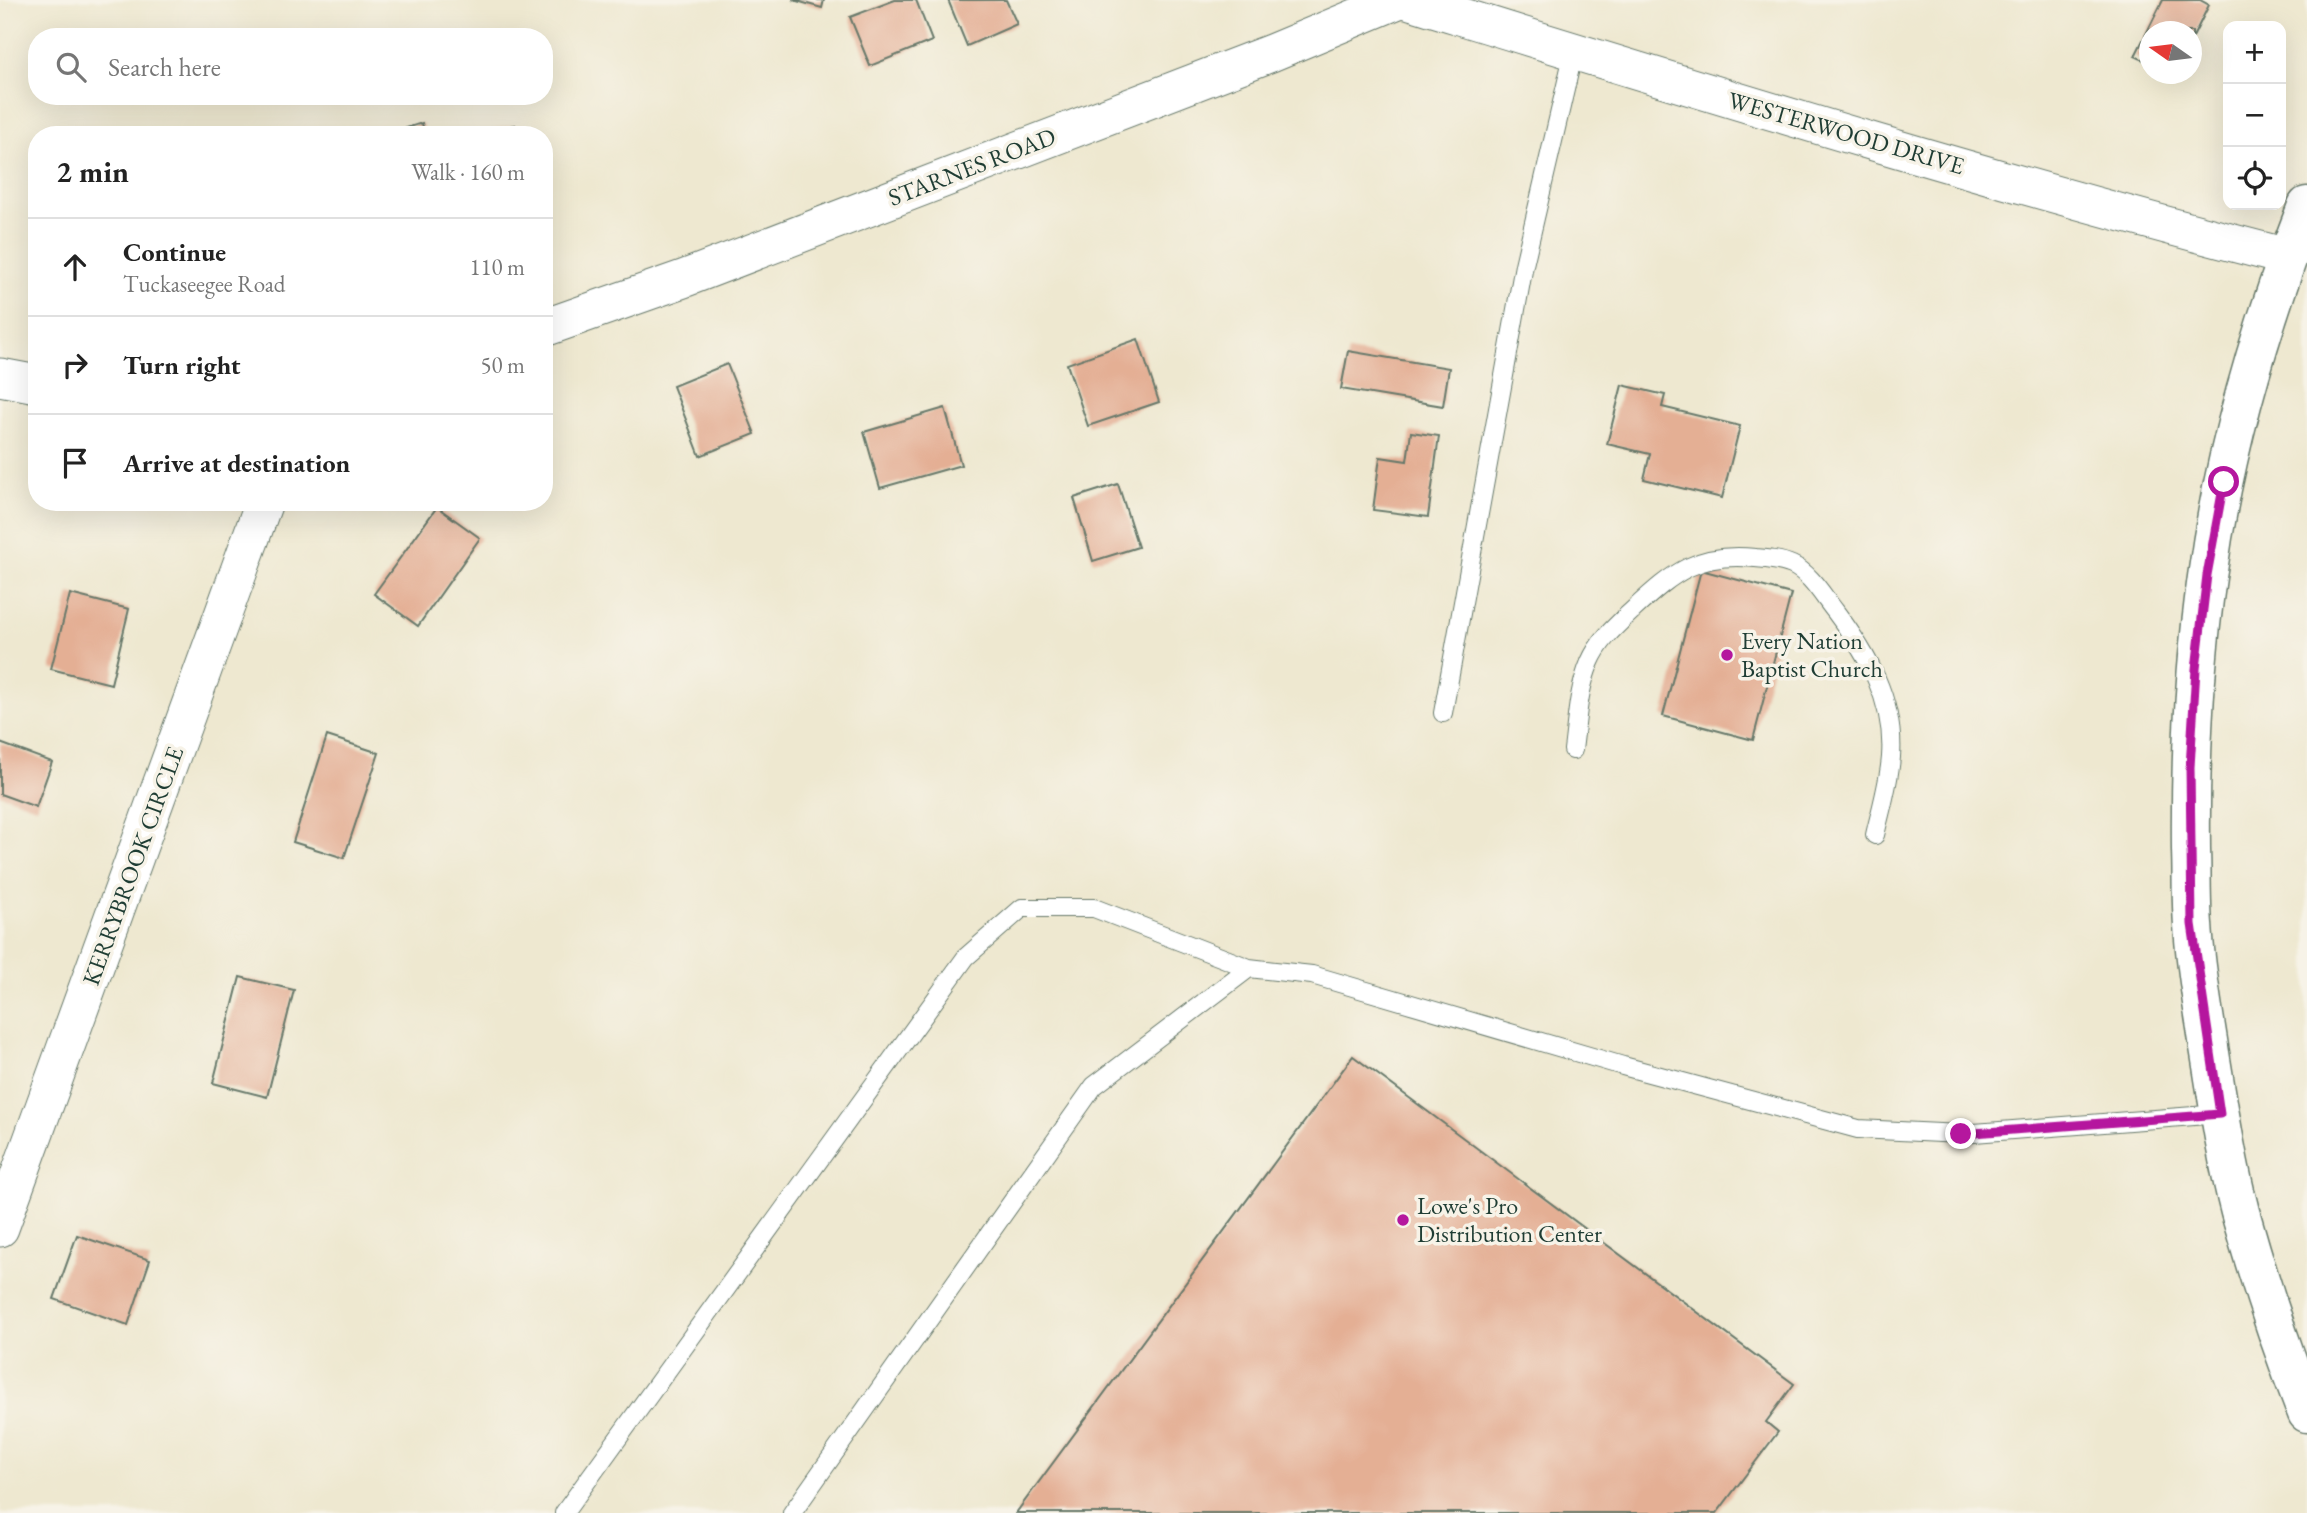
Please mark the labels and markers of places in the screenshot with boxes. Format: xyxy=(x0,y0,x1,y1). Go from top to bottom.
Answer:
place label: Every Nation Baptist Church xyxy=(1741,625,1883,684)
marker: Every Nation Baptist Church xyxy=(1719,647,1735,663)
place label: Lowe's Pro Distribution Center xyxy=(1417,1190,1602,1249)
marker: Lowe's Pro Distribution Center xyxy=(1395,1212,1411,1228)

